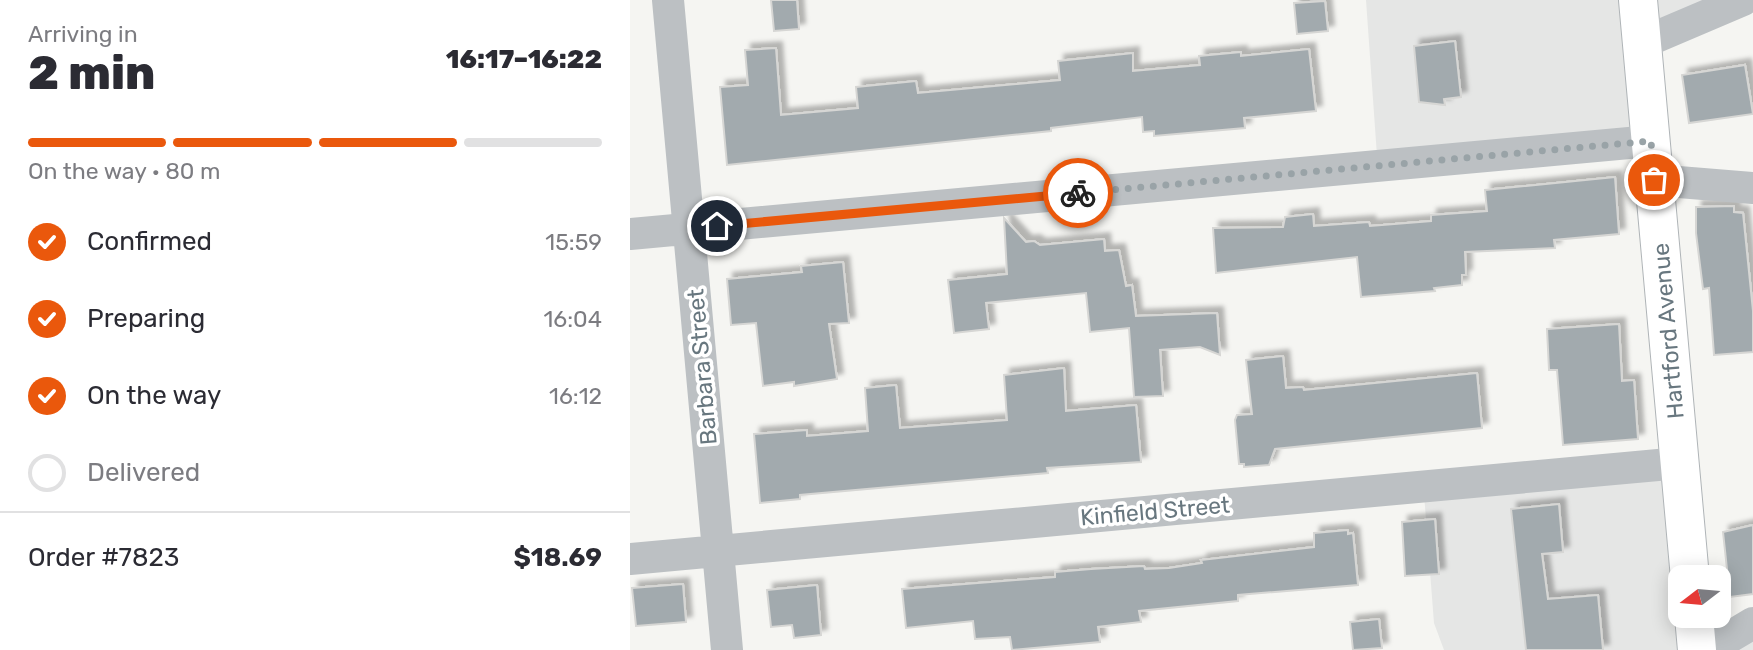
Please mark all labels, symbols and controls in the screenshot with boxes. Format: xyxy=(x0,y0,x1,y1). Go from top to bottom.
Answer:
text: Arriving in xyxy=(28,20,138,48)
text: 16:17–16:22 xyxy=(446,44,602,75)
text: 2 min xyxy=(28,46,155,101)
pin xyxy=(1624,150,1684,210)
text: On the way · 80 m xyxy=(28,157,220,185)
courier xyxy=(1043,158,1113,228)
icon: bag xyxy=(1635,161,1673,199)
icon: bike xyxy=(1059,174,1097,212)
pin xyxy=(687,196,747,256)
icon: home xyxy=(698,207,736,245)
icon: check xyxy=(28,223,66,261)
text: Confirmed xyxy=(87,226,212,257)
text: 15:59 xyxy=(545,228,602,256)
street label: Hartford Avenue xyxy=(1646,242,1690,420)
street label: Barbara Street xyxy=(681,288,723,446)
icon: check xyxy=(28,300,66,338)
text: Preparing xyxy=(87,303,205,334)
text: 16:04 xyxy=(544,305,602,333)
icon: check xyxy=(28,377,66,415)
text: On the way xyxy=(87,380,221,411)
text: 16:12 xyxy=(549,382,602,410)
text: Delivered xyxy=(87,457,200,488)
street label: Kinfield Street xyxy=(1079,491,1231,531)
text: Order #7823 xyxy=(28,542,179,573)
text: $18.69 xyxy=(513,542,602,573)
north arrow xyxy=(1668,565,1731,628)
map controls xyxy=(1668,565,1731,628)

